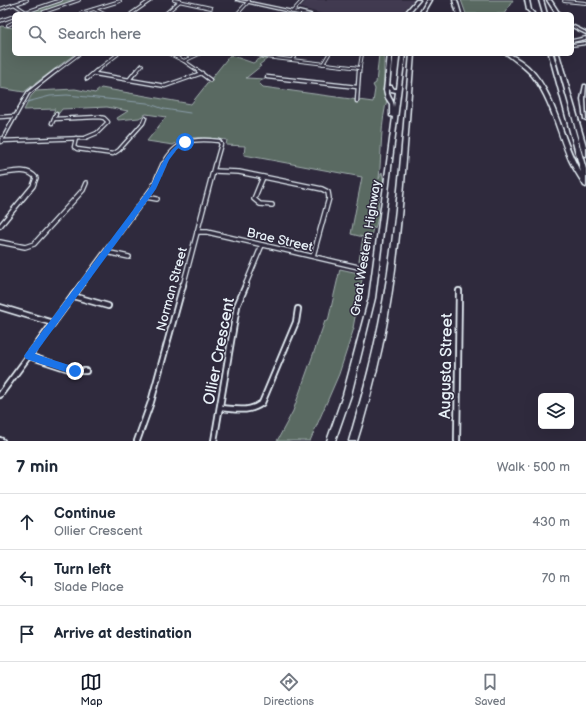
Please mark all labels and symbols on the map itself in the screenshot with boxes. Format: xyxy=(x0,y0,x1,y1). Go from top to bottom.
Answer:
route start xyxy=(176,133,194,151)
street label: Great Western Highway xyxy=(347,179,385,317)
street label: Brae Street xyxy=(245,225,314,255)
street label: Norman Street xyxy=(153,246,191,333)
street label: Ollier Crescent xyxy=(200,296,239,407)
street label: Augusta Street xyxy=(436,313,457,419)
route end xyxy=(66,362,84,380)

